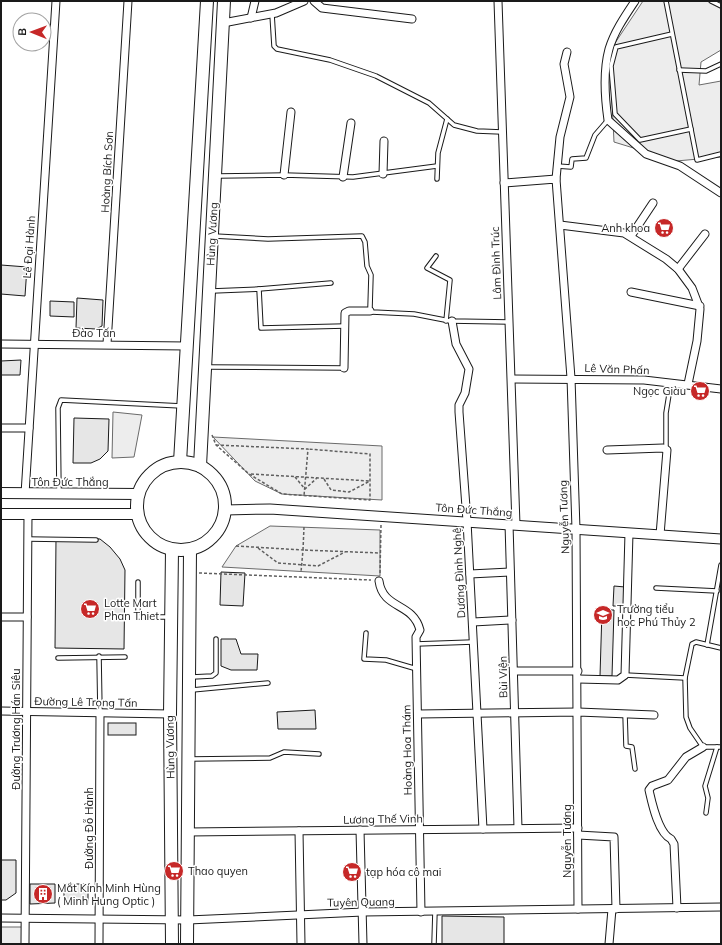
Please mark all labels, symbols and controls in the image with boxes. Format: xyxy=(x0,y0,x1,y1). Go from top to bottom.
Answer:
north arrow xyxy=(12,12,52,52)
text: B xyxy=(15,28,29,36)
street label: Hoàng Bích Sơn xyxy=(98,131,116,213)
street label: Hùng Vương xyxy=(203,202,221,266)
street label: Lê Đại Hành xyxy=(20,215,38,279)
supermarket icon: Anh khoa xyxy=(653,217,675,239)
place label: Anh khoa xyxy=(601,221,650,235)
street label: Lâm Đình Trúc xyxy=(488,226,504,300)
street label: Đào Tấn xyxy=(72,326,116,340)
street label: Lê Văn Phấn xyxy=(584,361,650,377)
supermarket icon: Ngọc Giàu xyxy=(689,380,711,402)
place label: Ngọc Giàu xyxy=(633,384,686,398)
street label: Tôn Đức Thắng xyxy=(31,475,109,489)
street label: Nguyễn Tương xyxy=(556,480,572,554)
street label: Tôn Đức Thắng xyxy=(435,500,513,520)
street label: Dương Đình Nghệ xyxy=(450,527,468,619)
place label: Lotte Mart Phan Thiet xyxy=(104,596,159,623)
supermarket icon: Lotte Mart Phan Thiet xyxy=(79,598,101,620)
place label: Trường tiểu học Phú Thủy 2 xyxy=(617,602,696,629)
school or university icon: Trường tiểu học Phú Thủy 2 xyxy=(592,604,614,626)
street label: Bùi Viện xyxy=(496,656,510,698)
street label: Đường Trương Hán Siêu xyxy=(9,668,23,790)
street label: Đường Lê Trọng Tấn xyxy=(34,694,138,710)
street label: Hoàng Hoa Thám xyxy=(399,704,415,796)
street label: Hùng Vương xyxy=(162,715,178,779)
street label: Đường Đỗ Hành xyxy=(82,787,96,869)
street label: Nguyễn Tương xyxy=(560,804,574,878)
street label: Lương Thế Vinh xyxy=(343,811,423,827)
supermarket icon: Thao quyen xyxy=(163,860,185,882)
supermarket icon: tạp hóa cô mai xyxy=(341,861,363,883)
place label: Thao quyen xyxy=(188,864,248,878)
place label: tạp hóa cô mai xyxy=(366,865,441,879)
place label: Mắt Kính Minh Hùng ( Minh Hung Optic ) xyxy=(57,881,161,908)
building icon: Mắt Kính Minh Hùng ( Minh Hung Optic ) xyxy=(32,883,54,905)
street label: Tuyên Quang xyxy=(327,894,395,910)

